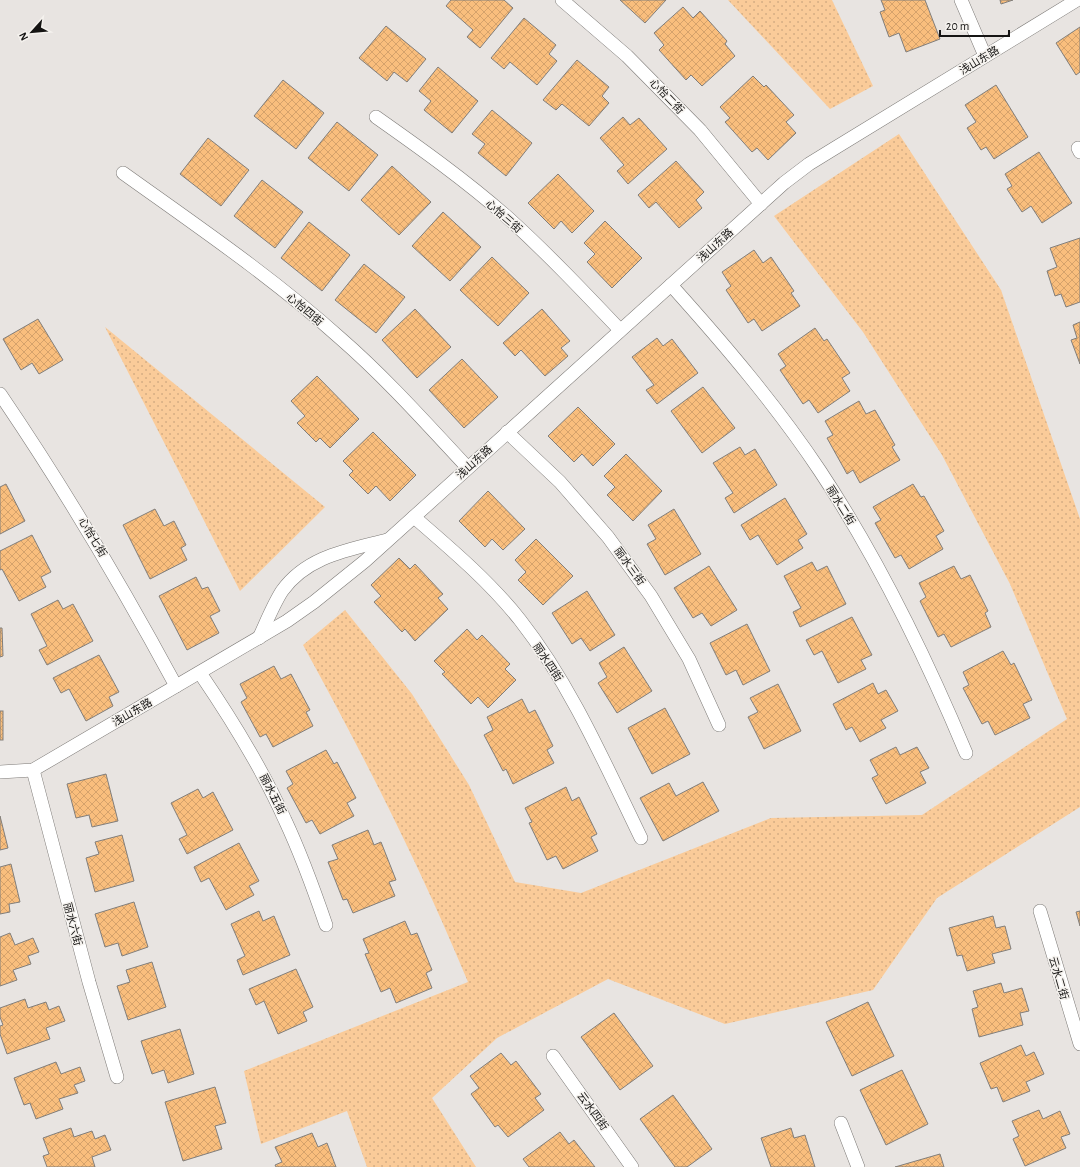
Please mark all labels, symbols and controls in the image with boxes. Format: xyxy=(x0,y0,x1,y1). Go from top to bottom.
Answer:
north arrow xyxy=(12,12,52,52)
scale bar xyxy=(940,12,1009,38)
text: 20 m xyxy=(946,20,969,32)
text: N xyxy=(17,30,30,42)
street label: 浅山东路 xyxy=(957,44,1001,76)
street label: 心怡二街 xyxy=(647,76,687,116)
street label: 心怡三街 xyxy=(483,197,525,235)
street label: 浅山东路 xyxy=(695,226,735,264)
street label: 心怡四街 xyxy=(284,290,326,328)
street label: 浅山东路 xyxy=(454,443,494,481)
street label: 丽水二街 xyxy=(824,483,858,527)
street label: 心怡七街 xyxy=(77,515,109,559)
street label: 丽水三街 xyxy=(612,545,648,587)
street label: 丽水四街 xyxy=(531,640,565,684)
street label: 浅山东路 xyxy=(110,696,154,728)
street label: 丽水五街 xyxy=(258,772,288,816)
street label: 丽水六街 xyxy=(62,901,84,947)
street label: 云水二街 xyxy=(1047,955,1071,1001)
street label: 云水四街 xyxy=(575,1090,611,1132)

